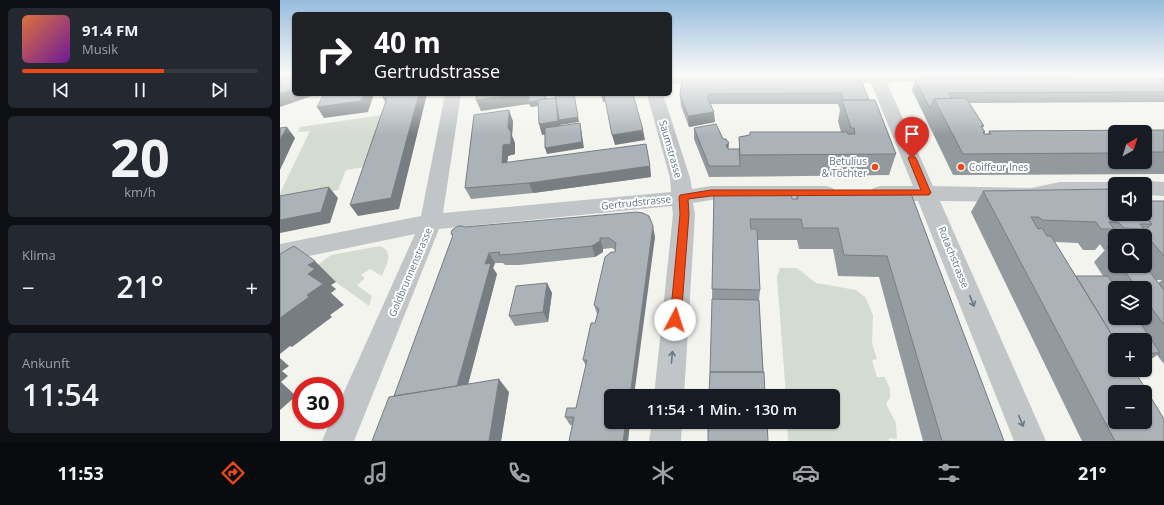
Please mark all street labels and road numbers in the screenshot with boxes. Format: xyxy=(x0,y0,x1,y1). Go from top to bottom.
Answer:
street label: Saumstrasse xyxy=(656,118,686,180)
street label: Gertrudstrasse xyxy=(600,191,672,213)
street label: Rotachstrasse xyxy=(935,224,973,290)
street label: Goldbrunnenstrasse xyxy=(385,225,435,319)

